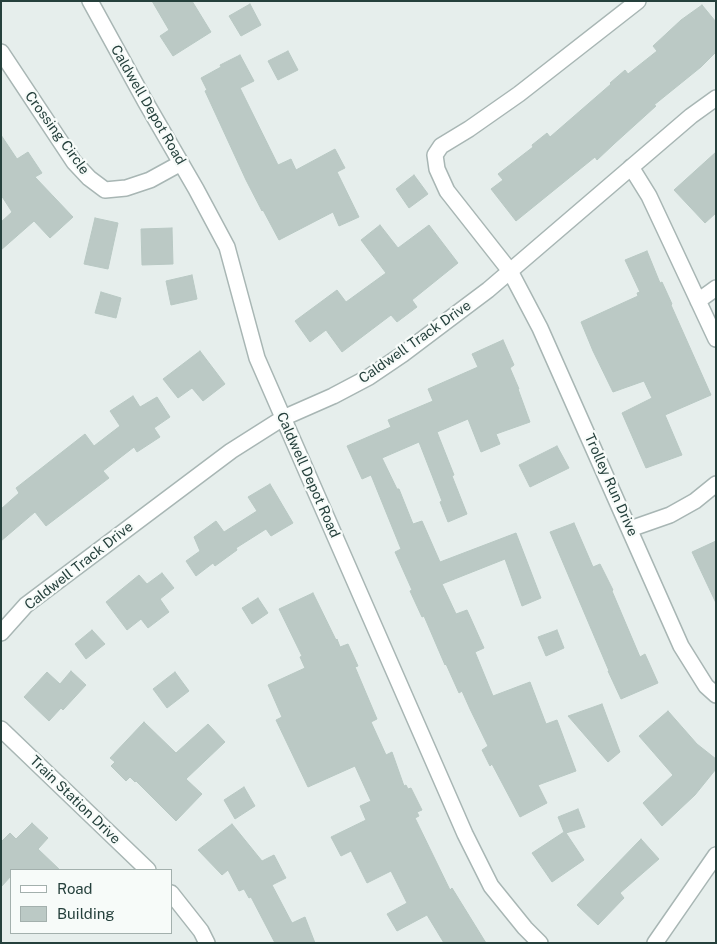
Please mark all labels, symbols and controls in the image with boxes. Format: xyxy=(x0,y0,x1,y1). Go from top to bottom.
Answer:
street label: Caldwell Depot Road xyxy=(107,42,189,168)
street label: Crossing Circle xyxy=(21,88,93,178)
street label: Caldwell Track Drive xyxy=(356,297,474,387)
street label: Caldwell Depot Road xyxy=(273,410,343,540)
street label: Trolley Run Drive xyxy=(581,431,641,539)
street label: Caldwell Track Drive xyxy=(21,518,137,614)
street label: Train Station Drive xyxy=(26,752,124,848)
legend xyxy=(10,869,172,934)
text: Road xyxy=(57,880,93,897)
text: Building xyxy=(57,905,115,922)

